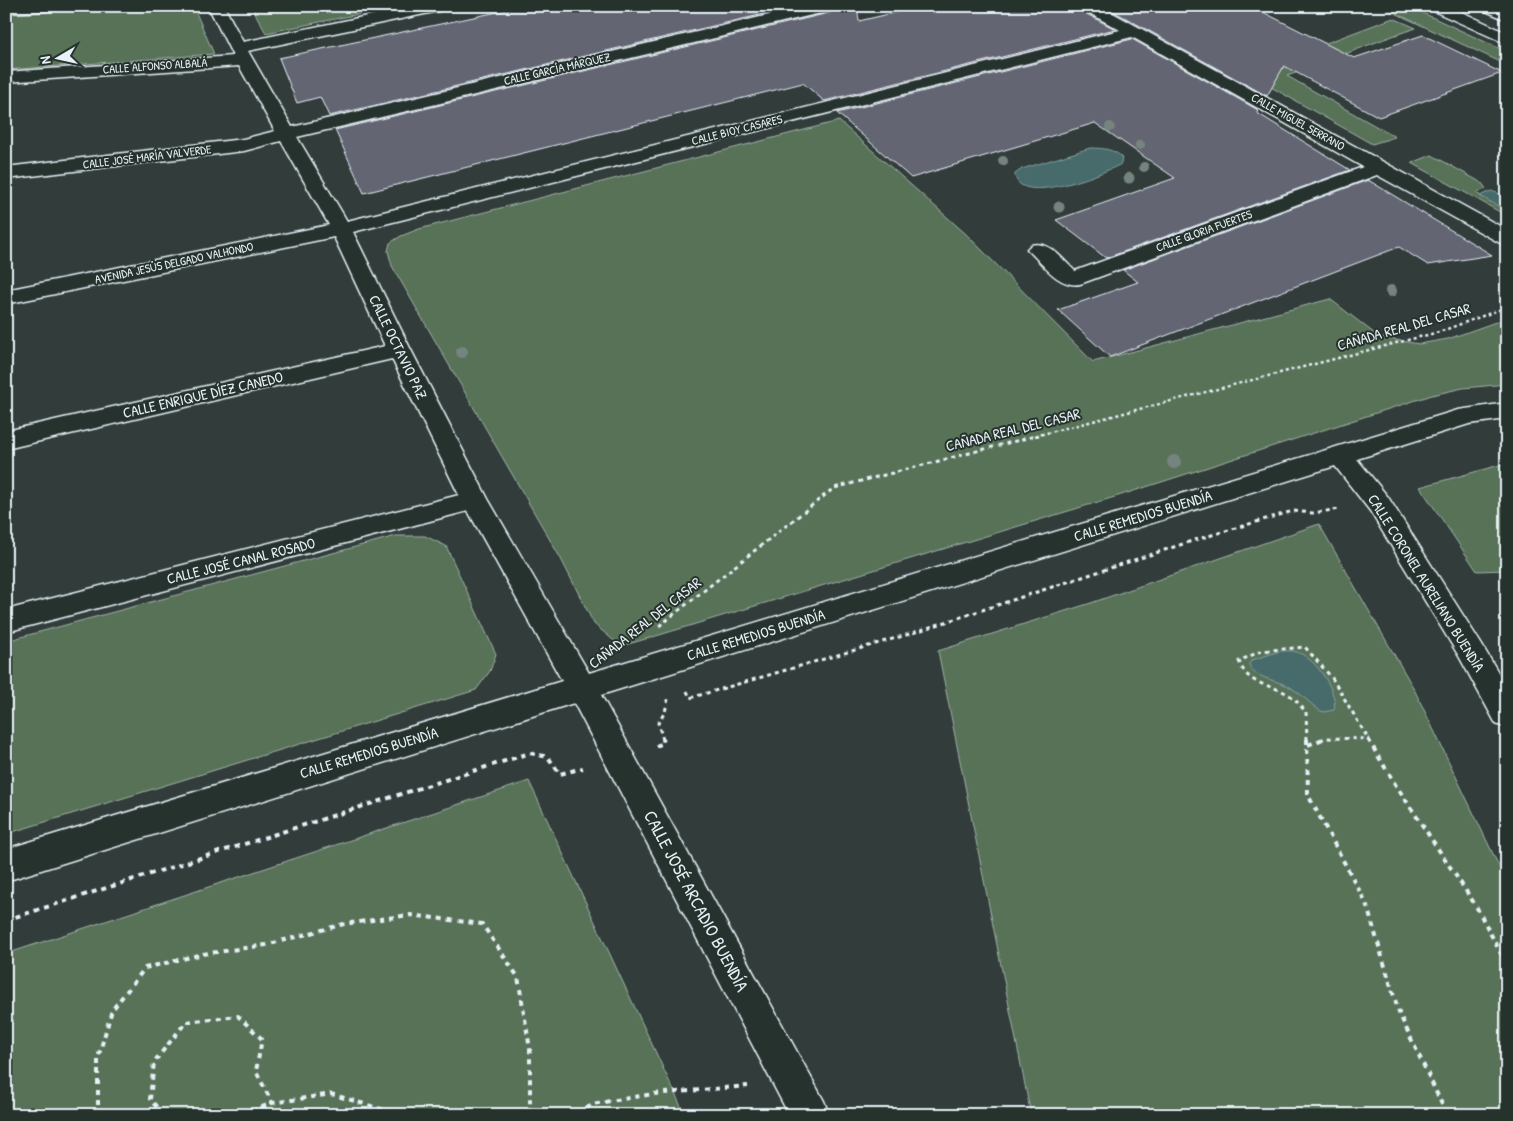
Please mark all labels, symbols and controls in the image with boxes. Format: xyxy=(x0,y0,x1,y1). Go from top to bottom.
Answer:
north arrow xyxy=(32,32,82,82)
street label: CALLE GARCÍA MÁRQUEZ xyxy=(502,48,612,89)
street label: CALLE ALFONSO ALBALÁ xyxy=(102,53,208,78)
text: N xyxy=(35,54,55,65)
street label: CALLE MIGUEL SERRANO xyxy=(1248,89,1349,155)
street label: CALLE BIOY CASARES xyxy=(690,110,785,149)
street label: CALLE JOSÉ MARÍA VALVERDE xyxy=(82,140,213,173)
street label: CALLE GLORIA FUERTES xyxy=(1153,205,1255,256)
street label: AVENIDA JESÚS DELGADO VALHONDO xyxy=(93,237,255,288)
street label: CALLE OCTAVIO PAZ xyxy=(364,291,433,403)
street label: CAÑADA REAL DEL CASAR xyxy=(1335,297,1473,356)
street label: CALLE ENRIQUE DÍEZ CANEDO xyxy=(121,366,285,423)
street label: CAÑADA REAL DEL CASAR xyxy=(943,403,1082,456)
street label: CALLE REMEDIOS BUENDÍA xyxy=(1071,484,1215,547)
street label: CALLE CORONEL AURELIANO BUENDÍA xyxy=(1363,490,1490,676)
street label: CALLE JOSÉ CANAL ROSADO xyxy=(164,532,317,589)
street label: CAÑADA REAL DEL CASAR xyxy=(584,572,706,673)
street label: CALLE REMEDIOS BUENDÍA xyxy=(684,603,828,666)
street label: CALLE REMEDIOS BUENDÍA xyxy=(297,721,441,784)
street label: CALLE JOSÉ ARCADIO BUENDÍA xyxy=(638,806,755,996)

